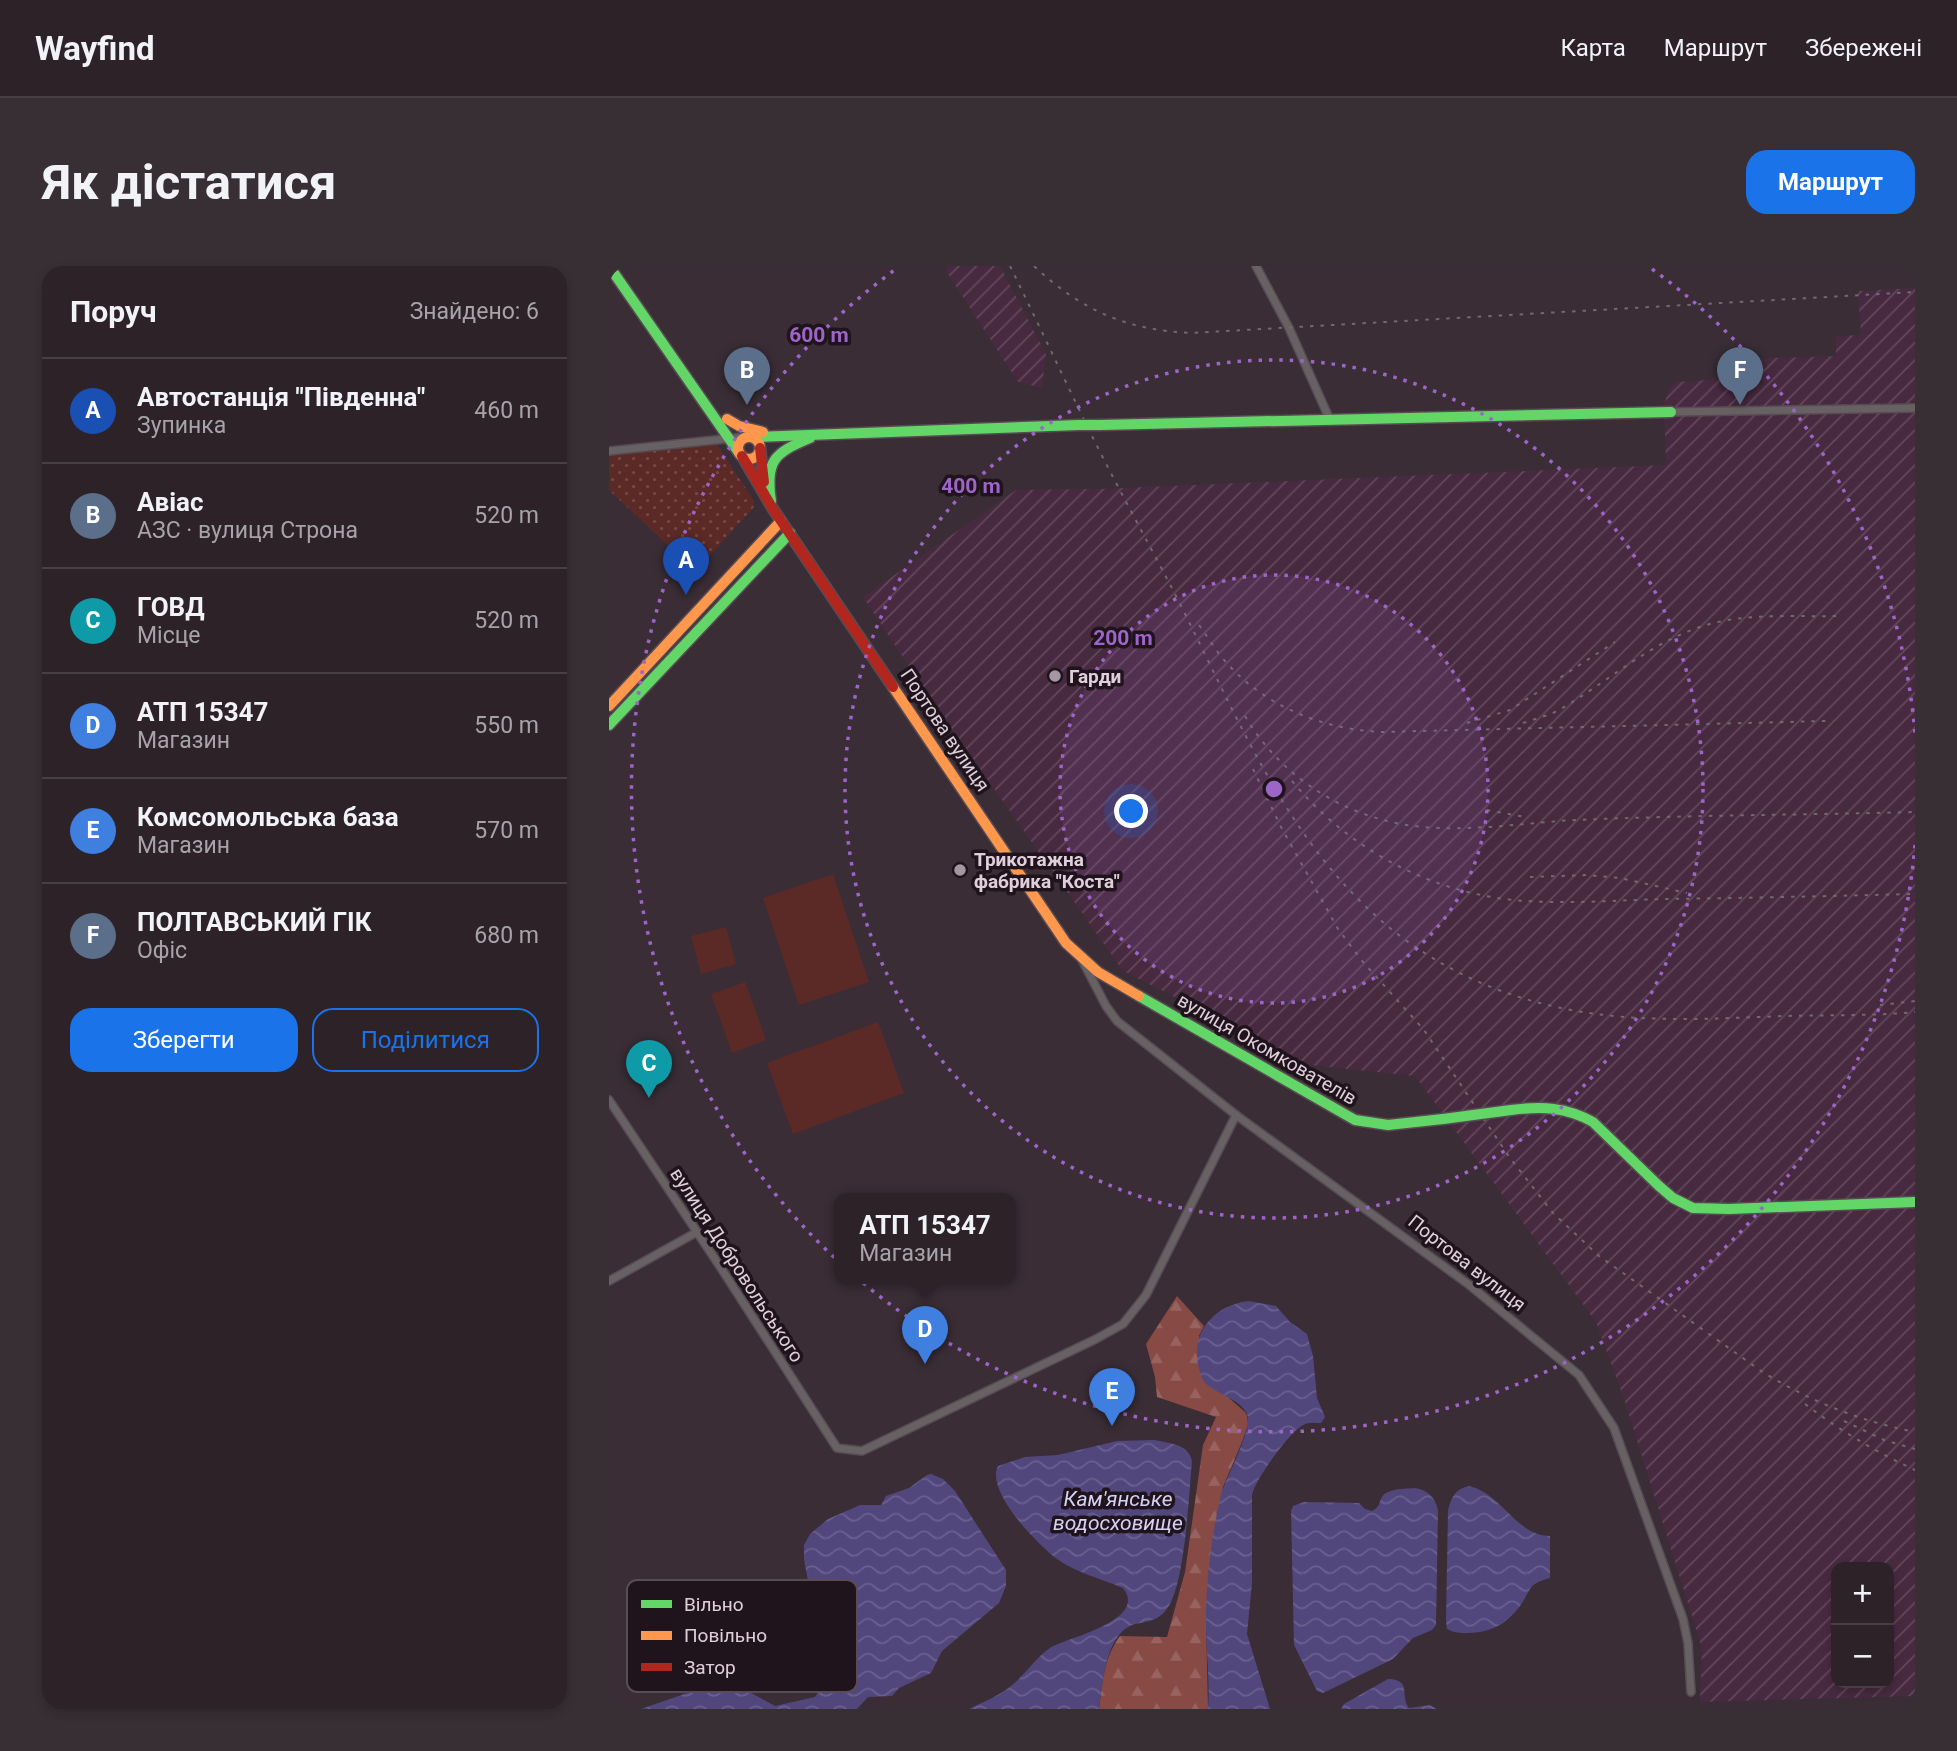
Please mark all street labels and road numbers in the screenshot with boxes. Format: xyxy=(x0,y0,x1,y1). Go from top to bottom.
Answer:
street label: Портова вулиця xyxy=(896,664,994,796)
street label: вулиця Окомкователів xyxy=(1173,988,1361,1110)
street label: вулиця Добровольського xyxy=(665,1163,809,1367)
street label: Портова вулиця xyxy=(1404,1210,1530,1316)

